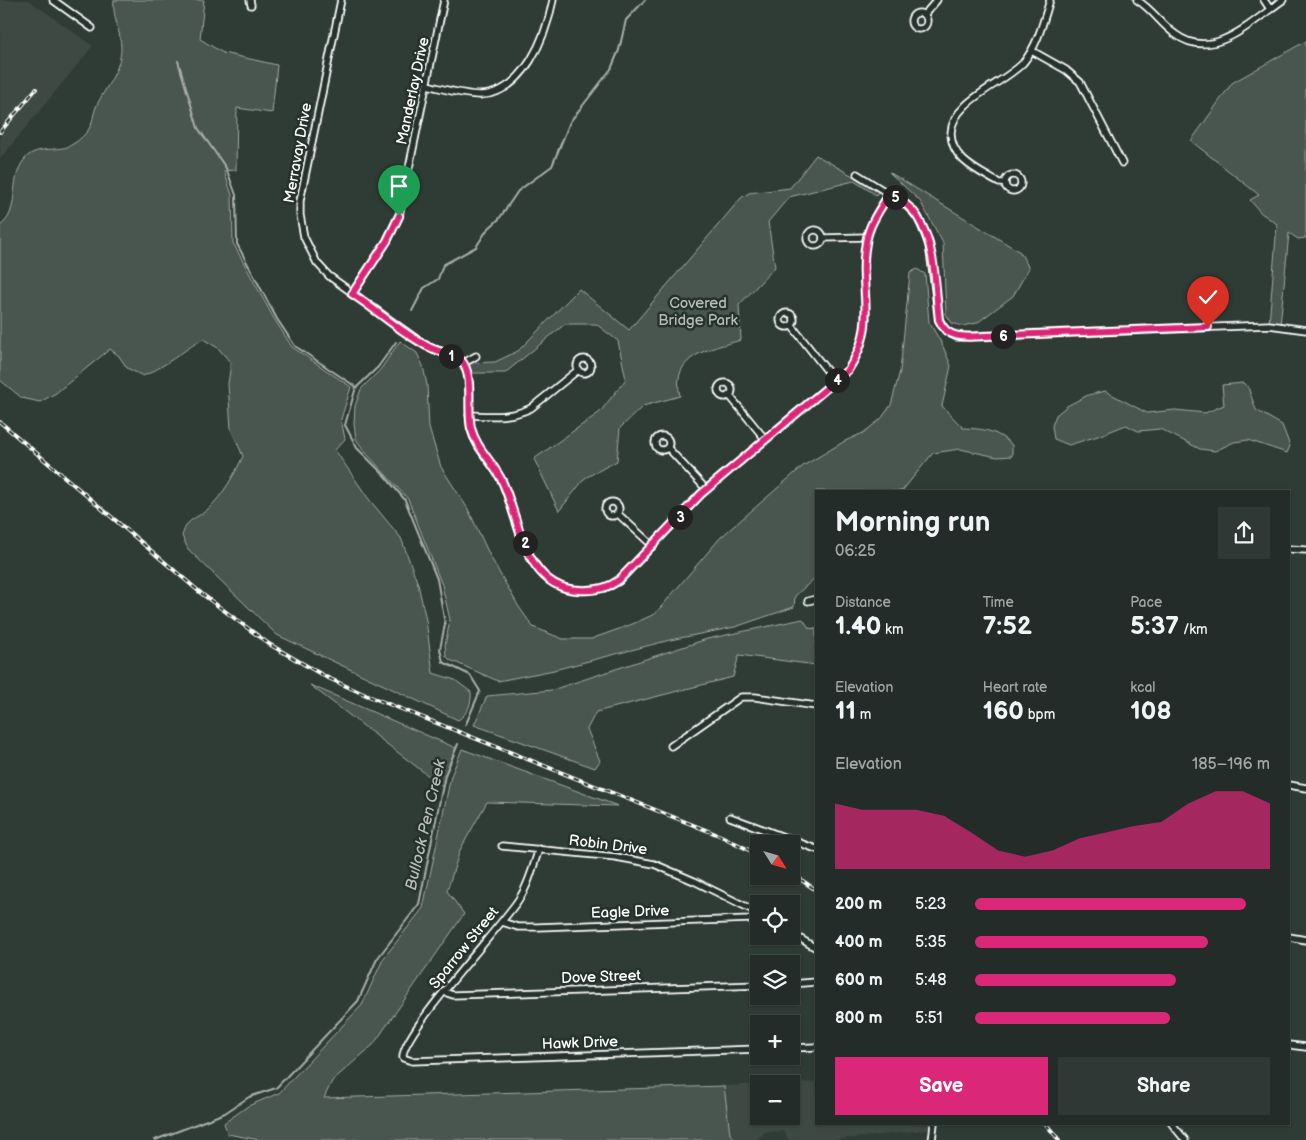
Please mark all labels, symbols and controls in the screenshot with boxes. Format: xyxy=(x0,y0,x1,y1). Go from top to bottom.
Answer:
street label: Manderlay Drive xyxy=(392,35,434,147)
street label: Merravay Drive xyxy=(280,101,316,205)
pin xyxy=(378,165,420,216)
icon: arrive xyxy=(385,172,413,200)
pin: 5 xyxy=(882,184,908,210)
text: 5 xyxy=(891,189,900,206)
pin xyxy=(1187,276,1229,327)
icon: check xyxy=(1194,283,1222,311)
park label: Covered Bridge Park xyxy=(658,294,738,330)
pin: 6 xyxy=(990,324,1016,348)
text: 6 xyxy=(999,328,1008,345)
pin: 1 xyxy=(438,344,464,368)
text: 1 xyxy=(449,348,454,365)
pin: 4 xyxy=(824,368,850,392)
text: 4 xyxy=(833,372,842,389)
pin: 3 xyxy=(668,504,692,530)
text: Morning run xyxy=(835,506,990,539)
button: share xyxy=(1218,507,1270,559)
text: 3 xyxy=(676,509,685,526)
pin: 2 xyxy=(512,530,538,556)
text: 2 xyxy=(521,535,530,552)
text: 06:25 xyxy=(835,542,876,561)
text: Distance xyxy=(835,594,891,611)
text: Time xyxy=(983,594,1014,611)
text: Pace xyxy=(1130,594,1162,611)
text: 1.40 xyxy=(835,611,881,642)
text: 7:52 xyxy=(983,611,1032,642)
text: 5:37 xyxy=(1130,611,1179,642)
text: km xyxy=(881,621,904,638)
text: /km xyxy=(1179,621,1208,638)
text: Elevation xyxy=(835,679,893,696)
text: Heart rate xyxy=(983,679,1047,696)
text: kcal xyxy=(1130,679,1155,696)
text: 11 xyxy=(835,696,856,727)
text: 160 xyxy=(983,696,1024,727)
text: 108 xyxy=(1130,696,1171,727)
text: m xyxy=(856,706,871,723)
text: bpm xyxy=(1024,706,1055,723)
text: Elevation xyxy=(835,755,902,774)
text: 185–196 m xyxy=(1192,755,1270,774)
water label: Bullock Pen Creek xyxy=(402,757,450,892)
street label: Robin Drive xyxy=(568,831,648,859)
north arrow xyxy=(750,835,800,885)
map controls xyxy=(750,835,800,1125)
button: locate xyxy=(750,895,800,945)
text: 200 m xyxy=(835,895,882,914)
text: 5:23 xyxy=(915,895,946,914)
street label: Eagle Drive xyxy=(590,901,670,923)
street label: Sparrow Street xyxy=(425,903,503,993)
text: 400 m xyxy=(835,933,882,952)
text: 5:35 xyxy=(915,933,946,952)
button: layers xyxy=(750,955,800,1005)
street label: Dove Street xyxy=(561,966,642,988)
text: 600 m xyxy=(835,971,883,990)
text: 5:48 xyxy=(915,971,947,990)
text: 800 m xyxy=(835,1009,883,1028)
text: 5:51 xyxy=(915,1009,943,1028)
button: + xyxy=(750,1015,800,1065)
street label: Hawk Drive xyxy=(542,1032,619,1054)
button: Save xyxy=(835,1057,1048,1115)
button: Share xyxy=(1058,1057,1270,1115)
button: − xyxy=(750,1075,800,1125)

